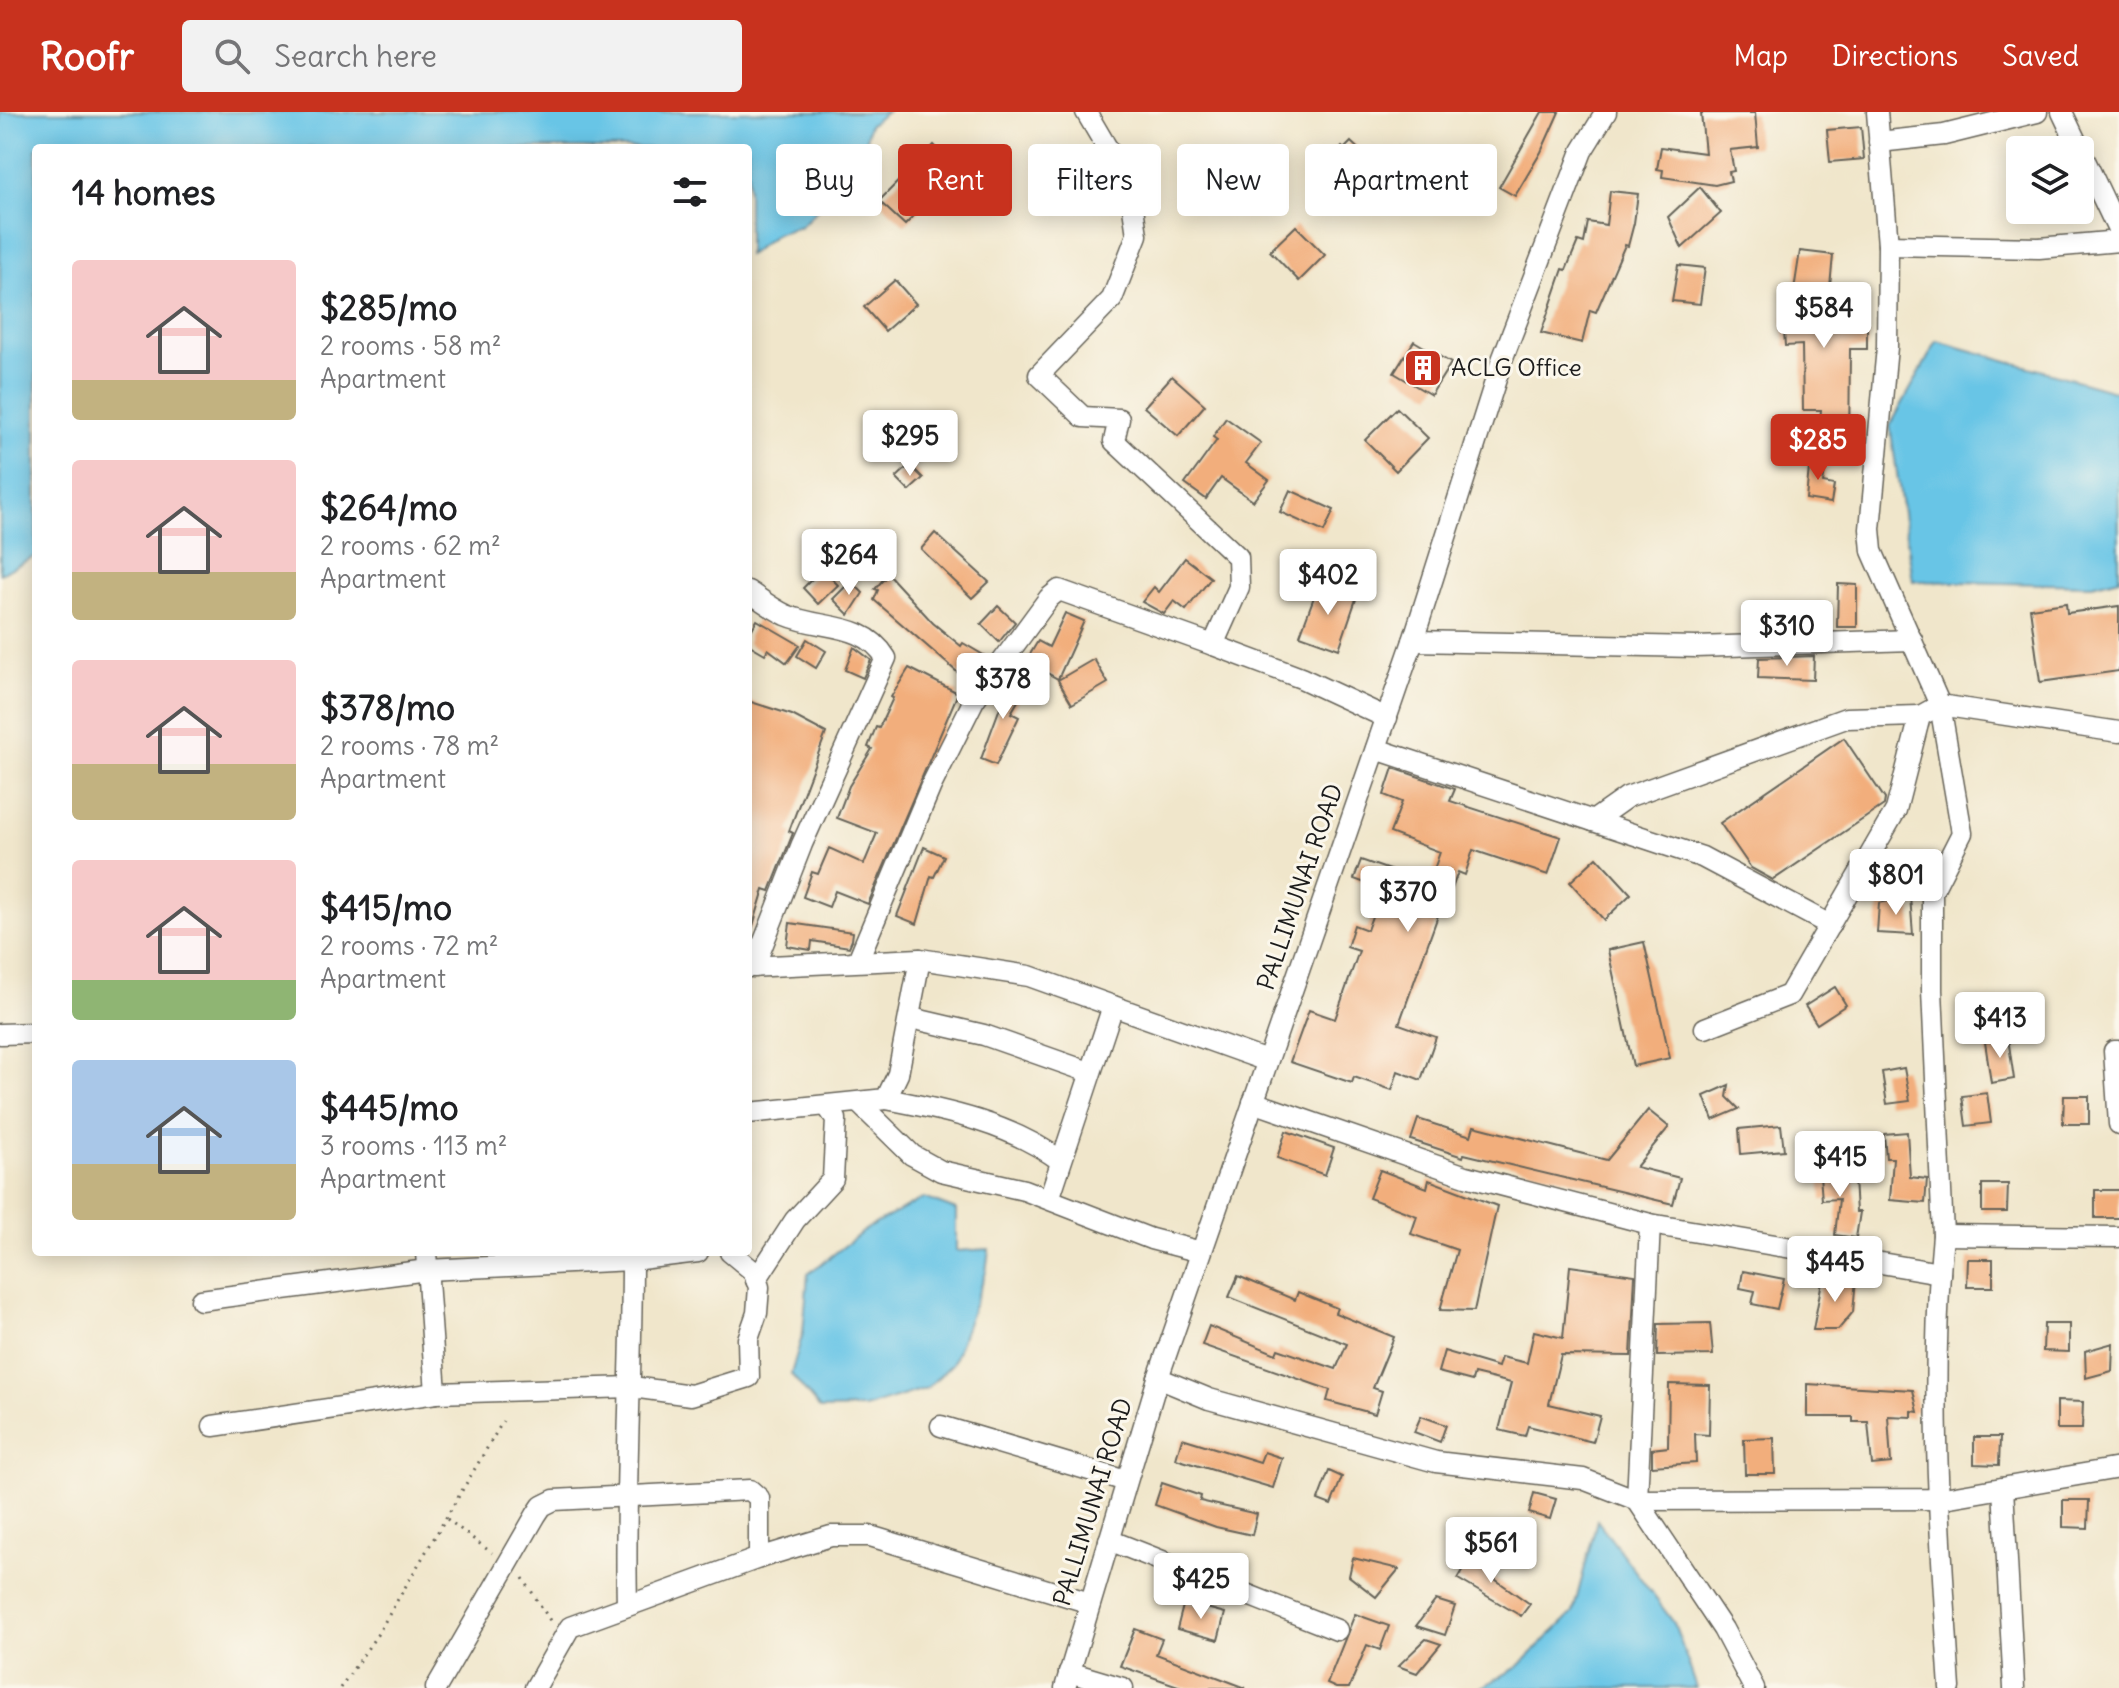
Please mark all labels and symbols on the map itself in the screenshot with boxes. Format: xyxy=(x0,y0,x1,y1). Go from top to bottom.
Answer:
pin: $584 xyxy=(1777,282,1871,350)
building icon: ACLG Office xyxy=(1402,347,1444,389)
place label: ACLG Office xyxy=(1451,352,1582,382)
pin: $295 xyxy=(863,410,957,478)
pin: $285 xyxy=(1771,414,1865,482)
pin: $264 xyxy=(802,529,896,597)
pin: $402 xyxy=(1281,549,1375,617)
pin: $310 xyxy=(1740,600,1834,668)
pin: $378 xyxy=(956,653,1050,721)
street label: PALLIMUNAI ROAD xyxy=(1250,780,1348,994)
pin: $801 xyxy=(1849,849,1943,917)
pin: $370 xyxy=(1361,866,1455,934)
pin: $413 xyxy=(1953,992,2047,1060)
pin: $415 xyxy=(1793,1131,1887,1199)
pin: $445 xyxy=(1788,1236,1882,1304)
street label: PALLIMUNAI ROAD xyxy=(1046,1394,1138,1609)
pin: $561 xyxy=(1444,1517,1538,1585)
pin: $425 xyxy=(1154,1553,1248,1621)

